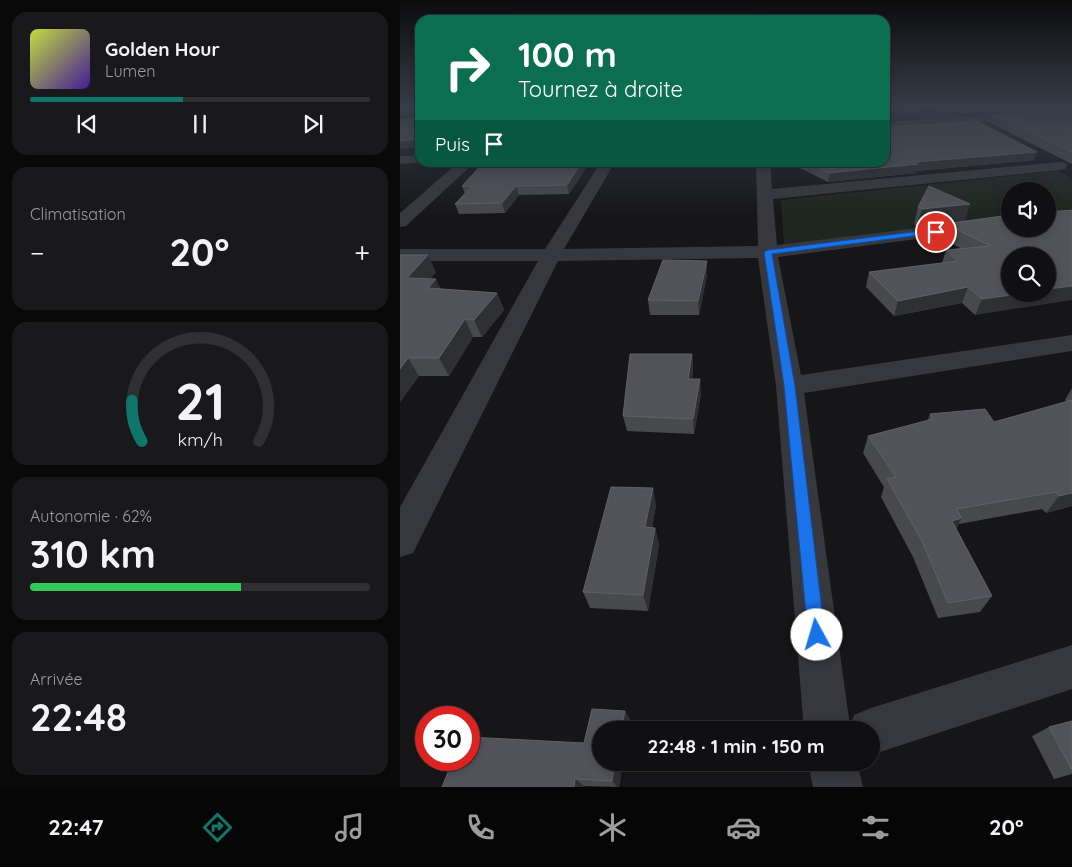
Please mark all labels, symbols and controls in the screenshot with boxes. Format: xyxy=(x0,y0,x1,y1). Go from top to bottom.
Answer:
text: 100 m xyxy=(518,32,617,76)
icon: right xyxy=(435,35,500,100)
text: Golden Hour xyxy=(105,37,220,61)
text: Lumen xyxy=(105,61,156,81)
text: Tournez à droite xyxy=(518,75,683,103)
icon: previous xyxy=(73,110,101,138)
icon: pause xyxy=(186,110,214,138)
icon: next xyxy=(299,110,327,138)
icon: arrive xyxy=(480,130,508,158)
text: Puis xyxy=(435,132,470,156)
map controls xyxy=(1001,182,1056,302)
button: sound xyxy=(1001,182,1056,237)
text: Climatisation xyxy=(30,204,126,224)
pin xyxy=(915,211,957,253)
icon: arrive xyxy=(922,218,950,246)
text: 20° xyxy=(169,228,229,276)
text: − xyxy=(30,235,45,270)
text: + xyxy=(354,235,370,270)
button: search xyxy=(1001,247,1056,302)
text: 21 xyxy=(175,368,225,433)
text: km/h xyxy=(177,428,223,450)
text: Autonomie · 62% xyxy=(30,506,152,526)
text: 310 km xyxy=(30,530,156,578)
position arrow xyxy=(790,608,842,660)
text: Arrivée xyxy=(30,669,83,689)
text: 22:48 xyxy=(30,693,127,741)
speed limit sign: 30 xyxy=(415,706,480,771)
text: 22:48 · 1 min · 150 m xyxy=(648,734,825,758)
icon: directions xyxy=(200,810,235,845)
icon: music xyxy=(332,810,367,845)
icon: phone xyxy=(463,810,498,845)
icon: climate xyxy=(595,810,630,845)
icon: car xyxy=(726,810,761,845)
icon: filters xyxy=(858,810,893,845)
text: 22:47 xyxy=(48,813,104,841)
text: 20° xyxy=(989,813,1024,841)

